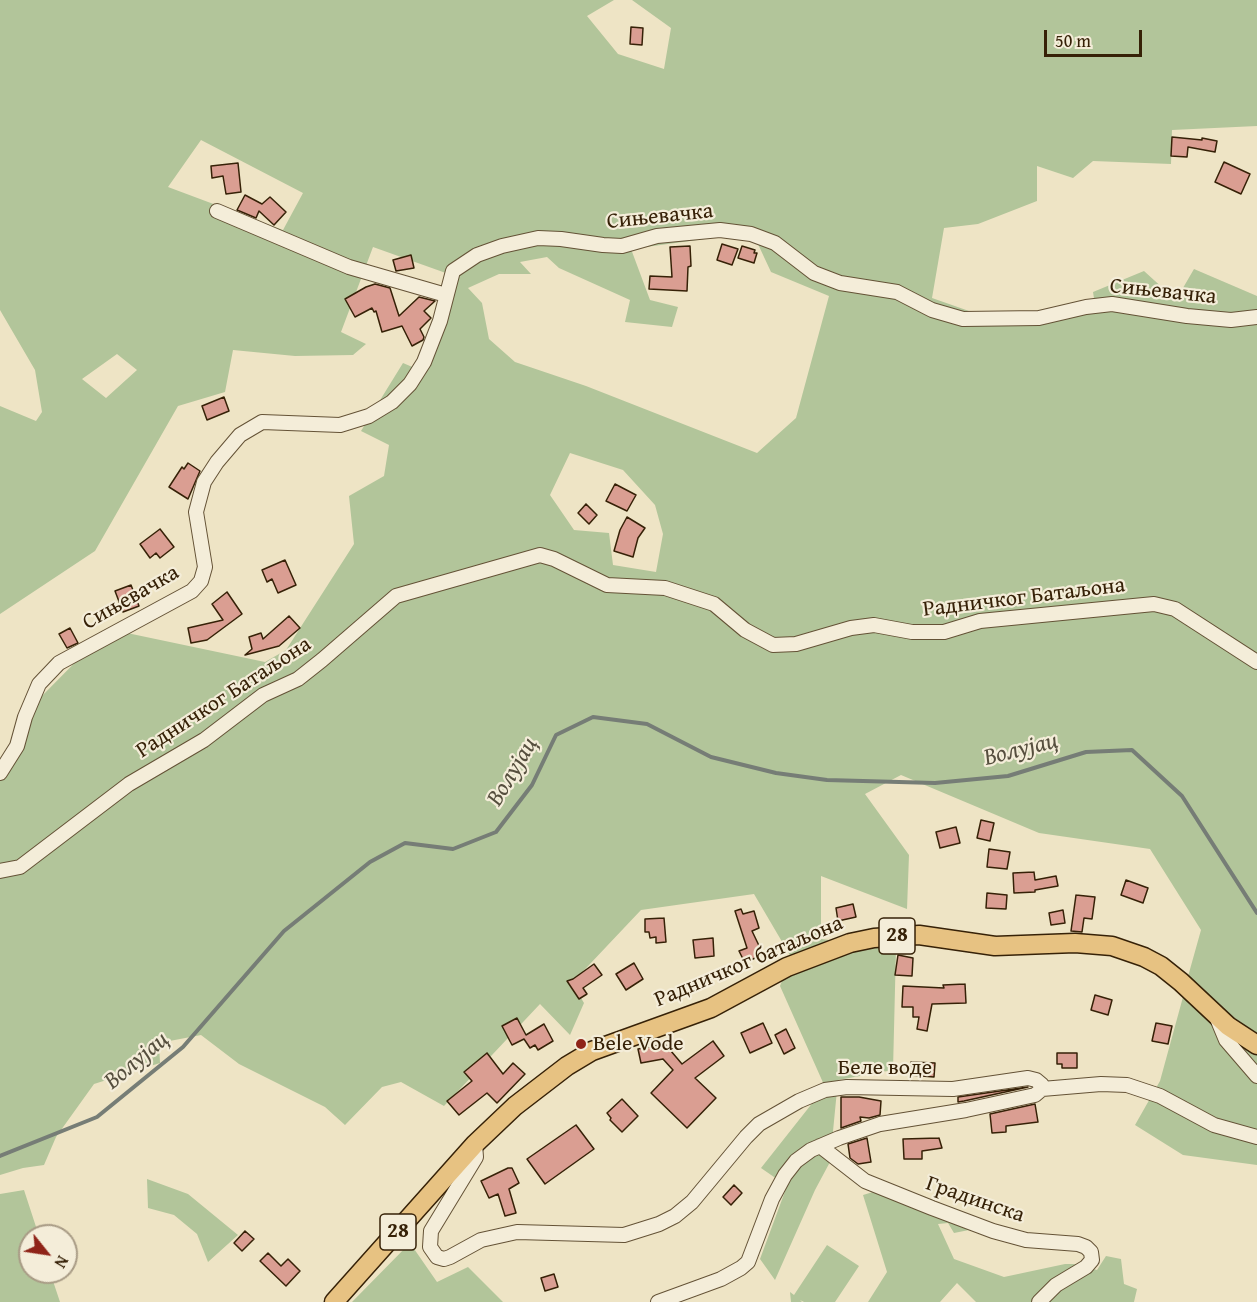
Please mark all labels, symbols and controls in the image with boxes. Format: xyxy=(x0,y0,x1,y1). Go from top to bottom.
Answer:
scale bar xyxy=(1047,18,1144,56)
text: 50 m xyxy=(1055,27,1091,54)
street label: Сињевачка xyxy=(605,198,715,236)
street label: Сињевачка xyxy=(1108,273,1218,311)
street label: Сињевачка xyxy=(78,560,184,636)
street label: Радничког Батаљона xyxy=(921,573,1127,623)
street label: Радничког Батаљона xyxy=(131,632,317,764)
water label: Волујац xyxy=(981,727,1061,773)
water label: Волујац xyxy=(481,732,545,812)
street label: Радничког батаљона xyxy=(651,910,847,1014)
road number: 28 xyxy=(879,918,915,954)
water label: Волујац xyxy=(99,1026,175,1096)
place label: Bele Vode xyxy=(593,1031,684,1057)
marker: Bele Vode xyxy=(574,1037,588,1051)
street label: Беле воде xyxy=(838,1055,932,1081)
street label: Градинска xyxy=(922,1171,1028,1229)
road number: 28 xyxy=(380,1214,416,1250)
north arrow xyxy=(18,1224,78,1284)
text: N xyxy=(49,1251,75,1273)

